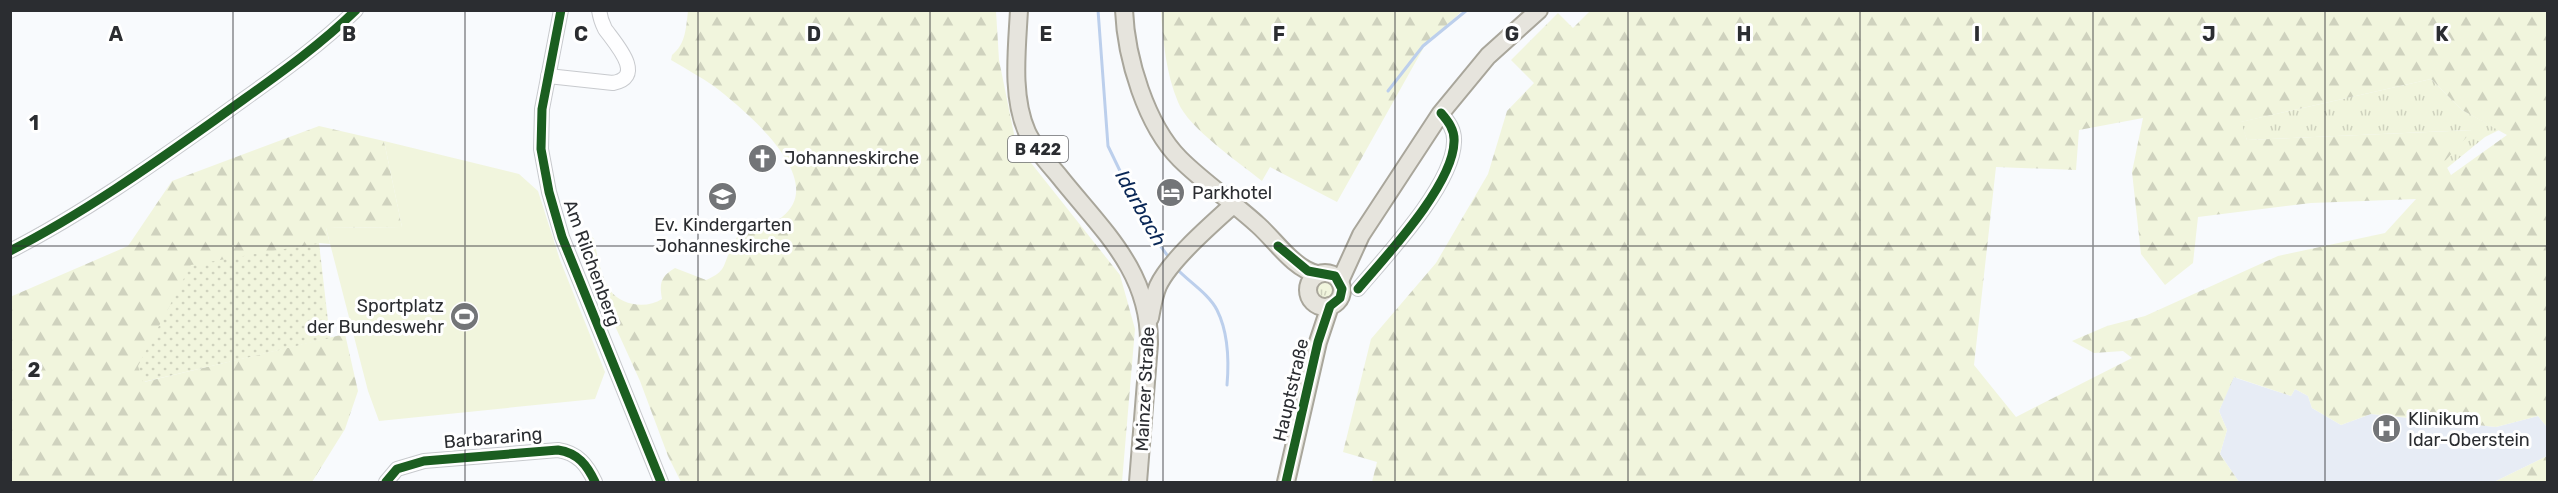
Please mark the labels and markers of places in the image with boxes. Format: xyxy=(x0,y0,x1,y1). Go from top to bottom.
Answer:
church icon: Johanneskirche xyxy=(747,142,779,174)
place label: Johanneskirche xyxy=(784,147,919,169)
hotel icon: Parkhotel xyxy=(1155,177,1187,209)
school or university icon: Ev. Kindergarten Johanneskirche xyxy=(707,180,739,212)
place label: Parkhotel xyxy=(1192,182,1272,204)
place label: Ev. Kindergarten Johanneskirche xyxy=(654,214,792,257)
place label: Sportplatz der Bundeswehr xyxy=(307,295,444,338)
sports icon: Sportplatz der Bundeswehr xyxy=(449,300,481,332)
place label: Klinikum Idar-Oberstein xyxy=(2408,408,2530,451)
hospital icon: Klinikum Idar-Oberstein xyxy=(2371,413,2403,445)

